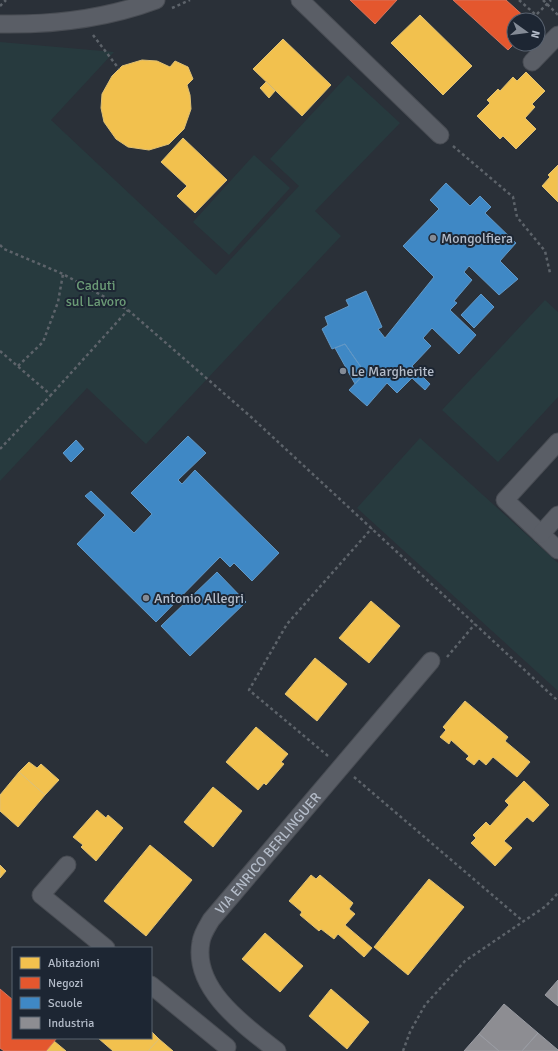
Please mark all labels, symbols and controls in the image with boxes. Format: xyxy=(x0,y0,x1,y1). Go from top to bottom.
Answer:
north arrow xyxy=(506,12,546,52)
text: N xyxy=(528,29,542,40)
place label: Mongolfiera xyxy=(441,230,513,247)
marker: Mongolfiera xyxy=(428,233,438,243)
park label: Caduti sul Lavoro xyxy=(66,277,126,310)
place label: Le Margherite xyxy=(351,363,434,380)
marker: Le Margherite xyxy=(338,366,348,376)
place label: Antonio Allegri xyxy=(154,590,244,607)
marker: Antonio Allegri xyxy=(141,593,151,603)
street label: VIA ENRICO BERLINGUER xyxy=(211,789,324,918)
legend xyxy=(12,947,152,1039)
text: Abitazioni xyxy=(48,956,100,971)
text: Negozi xyxy=(48,976,83,991)
text: Scuole xyxy=(48,996,83,1011)
text: Industria xyxy=(48,1016,94,1031)

